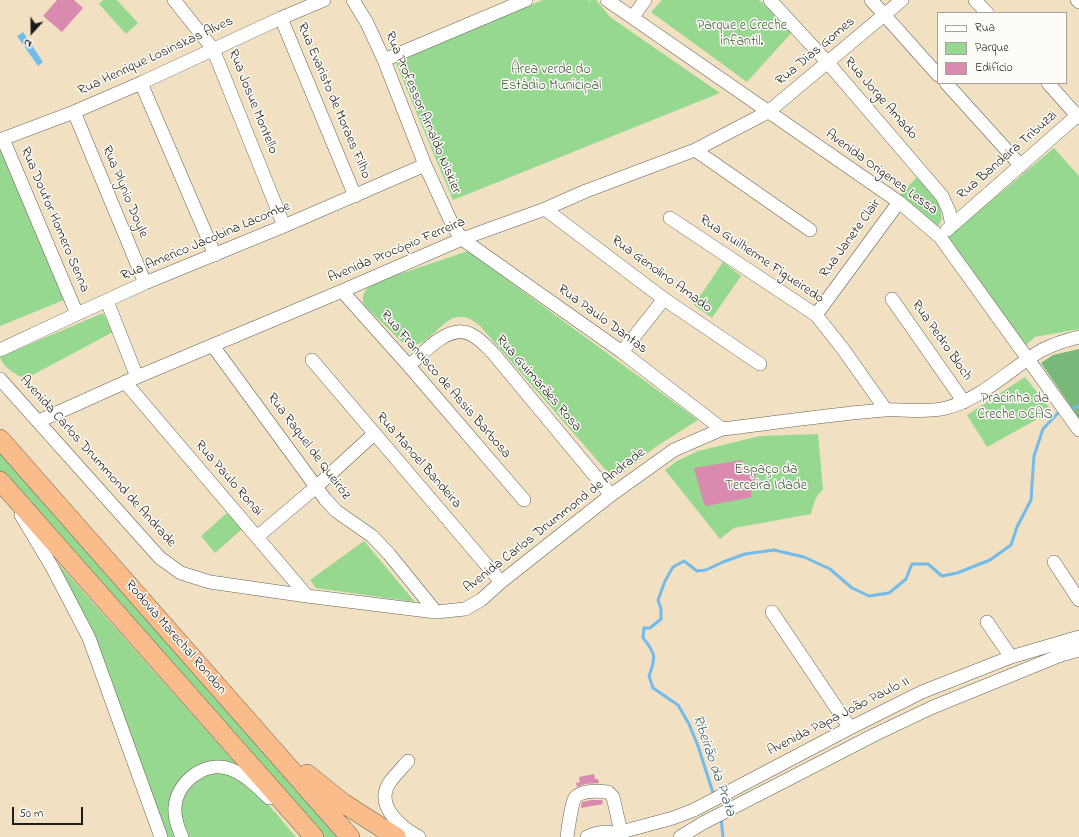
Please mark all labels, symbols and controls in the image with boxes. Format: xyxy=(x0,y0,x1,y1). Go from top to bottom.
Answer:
north arrow xyxy=(12,12,52,52)
legend xyxy=(937,12,1067,84)
street label: Rua Henrique Losinskas Alves xyxy=(76,14,236,100)
street label: Rua Dias Gomes xyxy=(773,14,859,90)
park label: Parque e Creche infantil. xyxy=(697,19,787,52)
text: Rua xyxy=(975,19,995,37)
street label: Rua Evaristo de Moraes Filho xyxy=(292,20,374,182)
street label: Rua Professor Arnaldo Niskier xyxy=(380,29,464,197)
text: N xyxy=(21,34,34,52)
text: Parque xyxy=(975,39,1009,57)
street label: Rua Josue Montello xyxy=(223,47,281,157)
street label: Rua Jorge Amado xyxy=(840,54,920,144)
text: Edifício xyxy=(975,59,1013,77)
park label: Área verde do Estádio Municipal xyxy=(501,63,601,96)
street label: Rua Bandeira Tribuzzi xyxy=(954,108,1062,204)
street label: Avenida Origenes Lessa xyxy=(822,127,940,219)
street label: Rua Plynio Doyle xyxy=(97,143,151,241)
street label: Rua Doutor Homero Senna xyxy=(16,145,92,295)
street label: Rua Janete Clair xyxy=(817,196,885,282)
street label: Rua Americo Jacobina Lacombe xyxy=(119,199,293,285)
street label: Rua Guilherme Figueiredo xyxy=(695,212,827,308)
street label: Avenida Procópio Ferreira xyxy=(326,215,468,287)
street label: Rua Genolino Amado xyxy=(607,233,715,317)
street label: Rua Paulo Dantas xyxy=(554,282,650,358)
street label: Rua Pedro Bloch xyxy=(907,298,975,384)
street label: Rua Francisco de Assis Barbosa xyxy=(376,308,514,462)
street label: Rua Guimarães Rosa xyxy=(491,332,585,436)
street label: Avenida Carlos Drummond de Andrade xyxy=(15,372,179,552)
street label: Rua Raquel de Queiróz xyxy=(263,390,353,504)
park label: Pracinha da Creche OCAS xyxy=(977,392,1053,424)
street label: Rua Manoel Bandeira xyxy=(372,410,464,512)
street label: Rua Paulo Ronai xyxy=(191,438,265,520)
street label: Avenida Carlos Drummond de Andrade xyxy=(461,445,649,597)
park label: Espaço da Terceira Idade xyxy=(725,463,807,496)
street label: Rodovia Marechal Rondon xyxy=(121,577,229,699)
street label: Avenida Papa João Paulo II xyxy=(765,674,913,760)
water label: Ribeirão da Prata xyxy=(687,713,739,819)
scale bar xyxy=(14,799,85,825)
text: 50 m xyxy=(19,805,43,823)

